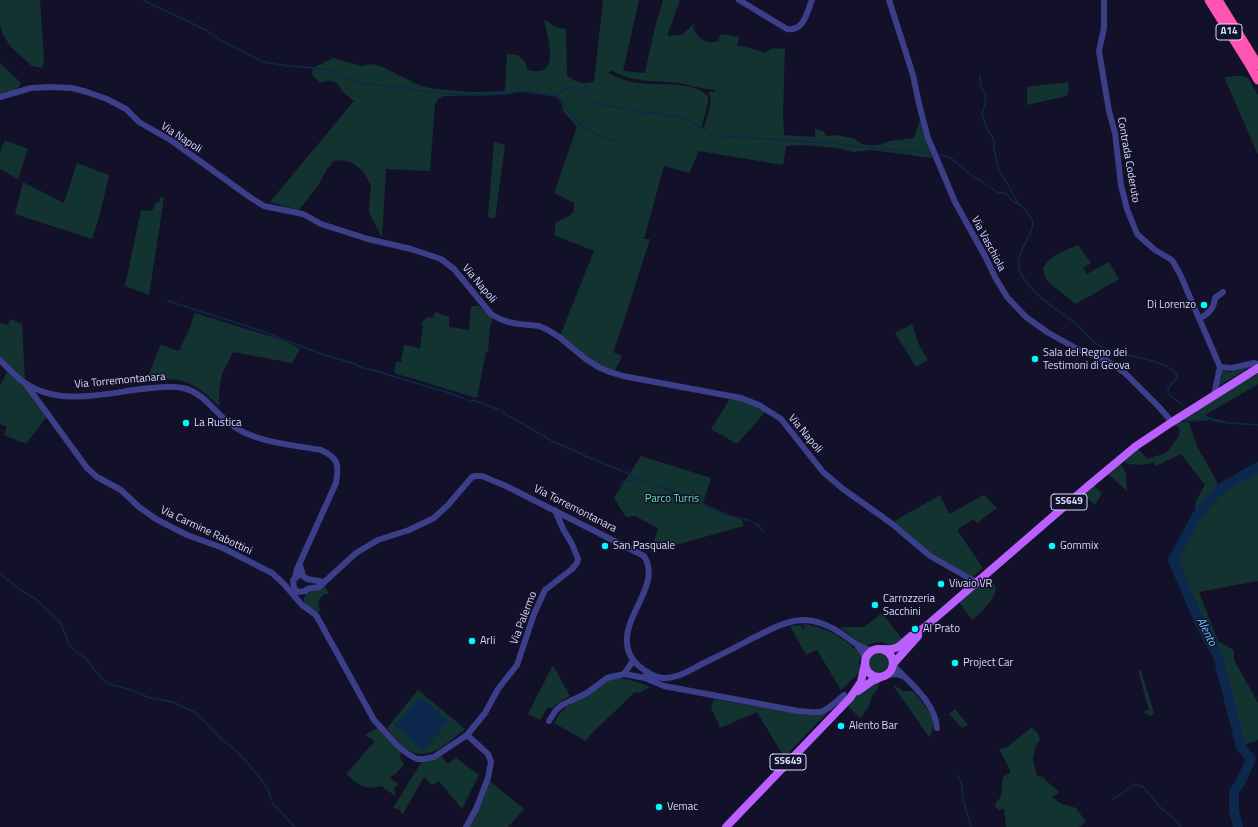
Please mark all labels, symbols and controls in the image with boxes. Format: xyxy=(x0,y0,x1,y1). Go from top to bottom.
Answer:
road number: A14 xyxy=(1216,24,1242,40)
street label: Contrada Coderuto xyxy=(1114,116,1142,204)
street label: Via Napoli xyxy=(158,120,204,156)
street label: Via Vaschiola xyxy=(968,214,1008,274)
street label: Via Napoli xyxy=(459,262,499,306)
place label: Di Lorenzo xyxy=(1147,298,1196,312)
marker: Di Lorenzo xyxy=(1199,300,1209,310)
place label: Sala del Regno dei Testimoni di Geova xyxy=(1043,346,1130,372)
marker: Sala del Regno dei Testimoni di Geova xyxy=(1030,354,1040,364)
street label: Via Torremontanara xyxy=(74,370,166,392)
street label: Via Napoli xyxy=(785,412,825,456)
place label: La Rustica xyxy=(194,416,241,430)
marker: La Rustica xyxy=(181,418,191,428)
street label: Via Torremontanara xyxy=(531,482,619,536)
park label: Parco Turris xyxy=(645,492,699,506)
road number: SS649 xyxy=(1051,494,1087,510)
street label: Via Carmine Rabottini xyxy=(158,504,254,558)
place label: San Pasquale xyxy=(613,539,675,553)
place label: Gommix xyxy=(1060,539,1098,553)
marker: San Pasquale xyxy=(600,541,610,551)
marker: Gommix xyxy=(1047,541,1057,551)
place label: Vivaio VR xyxy=(949,577,992,591)
marker: Vivaio VR xyxy=(936,579,946,589)
street label: Via Palermo xyxy=(508,590,540,646)
place label: Carrozzeria Sacchini xyxy=(883,592,935,618)
marker: Carrozzeria Sacchini xyxy=(870,600,880,610)
water label: Alento xyxy=(1193,615,1219,649)
place label: Al Prato xyxy=(923,622,960,636)
marker: Al Prato xyxy=(910,624,920,634)
place label: Arli xyxy=(480,634,495,648)
marker: Arli xyxy=(467,636,477,646)
place label: Project Car xyxy=(963,656,1013,670)
marker: Project Car xyxy=(950,658,960,668)
place label: Alento Bar xyxy=(849,719,898,733)
marker: Alento Bar xyxy=(836,721,846,731)
road number: SS649 xyxy=(770,754,806,770)
place label: Vemac xyxy=(667,800,698,814)
marker: Vemac xyxy=(654,802,664,812)

